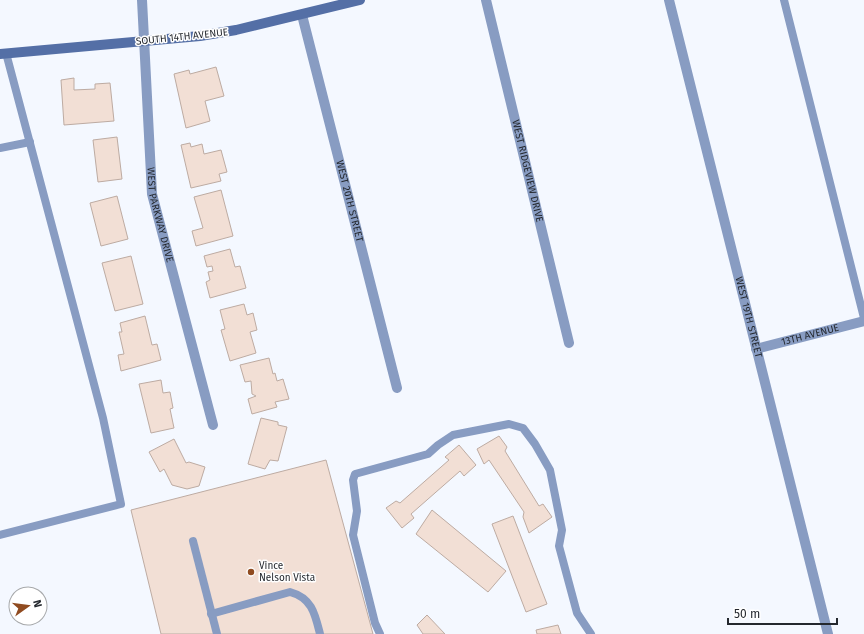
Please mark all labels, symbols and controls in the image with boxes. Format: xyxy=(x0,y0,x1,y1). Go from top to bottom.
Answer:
street label: SOUTH 14TH AVENUE xyxy=(135,26,229,48)
street label: WEST RIDGEVIEW DRIVE xyxy=(509,119,546,223)
street label: WEST 20TH STREET xyxy=(333,159,366,244)
street label: WEST PARKWAY DRIVE xyxy=(145,167,176,264)
street label: WEST 19TH STREET xyxy=(733,275,765,360)
street label: 13TH AVENUE xyxy=(780,322,840,348)
place label: Vince Nelson Vista xyxy=(259,560,315,584)
marker: Vince Nelson Vista xyxy=(246,567,256,577)
north arrow xyxy=(8,586,48,626)
text: N xyxy=(30,599,44,609)
scale bar xyxy=(728,600,837,626)
text: 50 m xyxy=(734,607,760,621)

